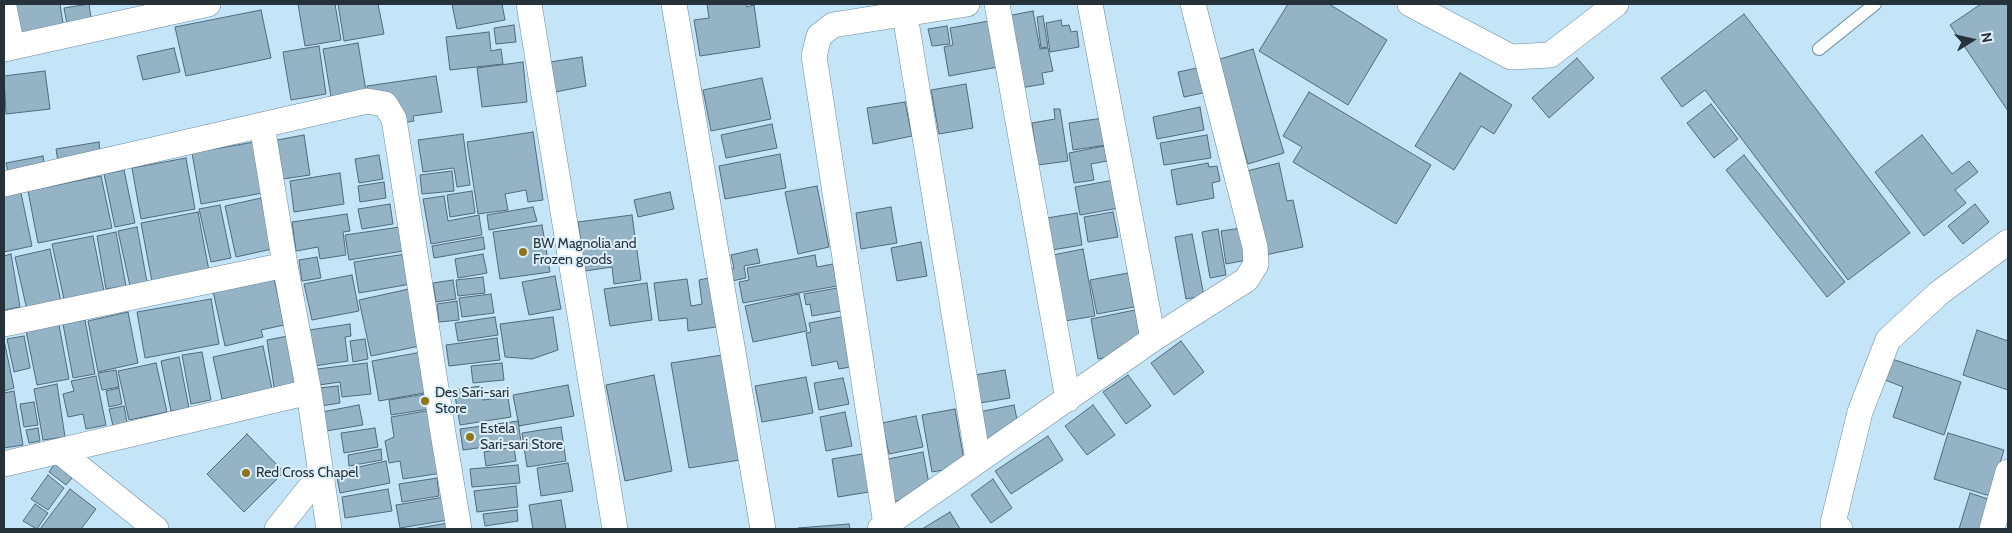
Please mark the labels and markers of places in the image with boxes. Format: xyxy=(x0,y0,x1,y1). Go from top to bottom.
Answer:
place label: BW Magnolia and Frozen goods xyxy=(533,236,637,268)
marker: BW Magnolia and Frozen goods xyxy=(517,246,529,258)
place label: Des Sari-sari Store xyxy=(435,385,509,418)
marker: Des Sari-sari Store xyxy=(419,395,431,407)
place label: Estela Sari-sari Store xyxy=(480,421,563,454)
marker: Estela Sari-sari Store xyxy=(464,431,476,443)
place label: Red Cross Chapel xyxy=(256,465,359,481)
marker: Red Cross Chapel xyxy=(240,467,252,479)

